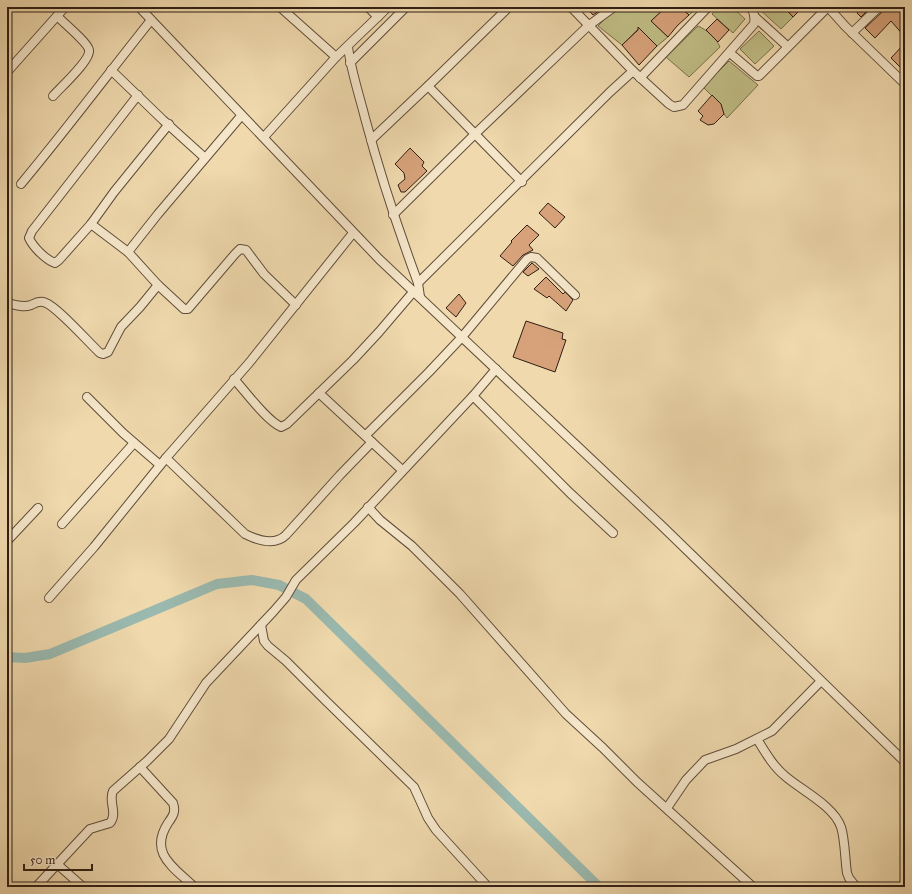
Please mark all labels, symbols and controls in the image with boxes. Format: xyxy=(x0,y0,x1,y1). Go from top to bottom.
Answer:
scale bar xyxy=(24,846,92,872)
text: 50 m xyxy=(30,853,55,867)

